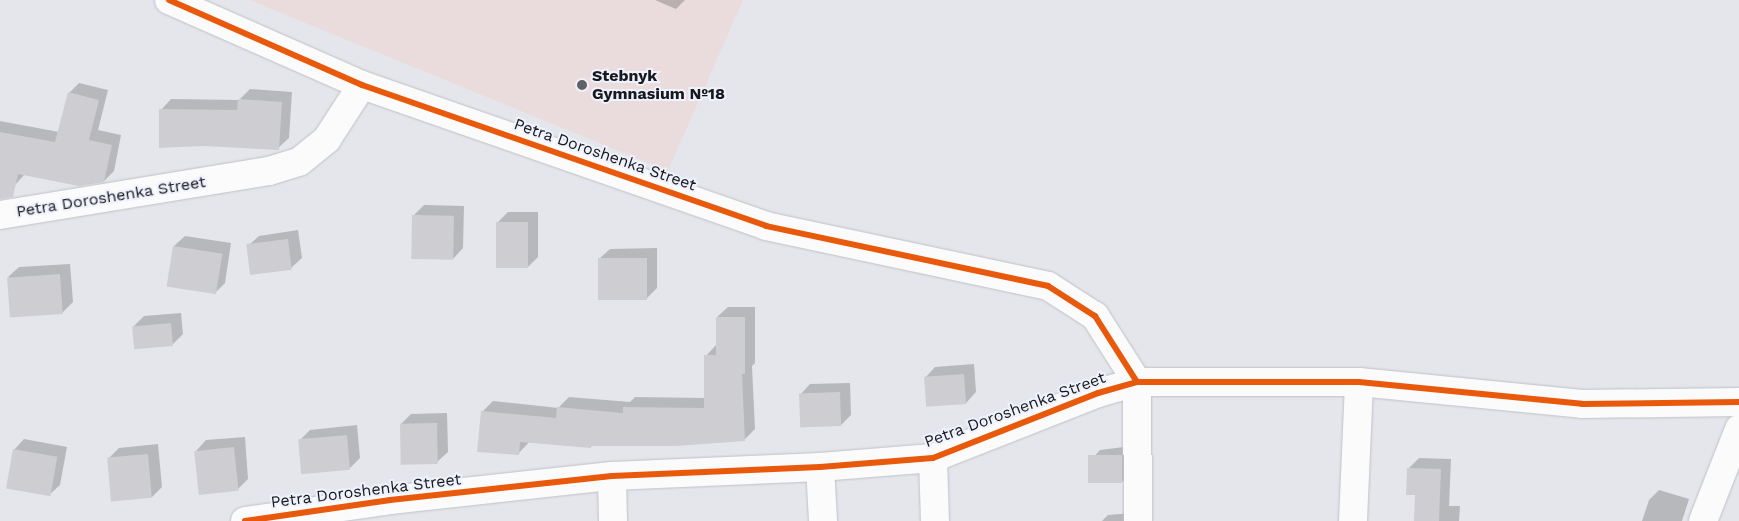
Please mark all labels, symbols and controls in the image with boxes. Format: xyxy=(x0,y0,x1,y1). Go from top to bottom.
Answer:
place label: Stebnyk Gymnasium №18 xyxy=(592,66,725,104)
marker: Stebnyk Gymnasium №18 xyxy=(576,79,588,91)
street label: Petra Doroshenka Street xyxy=(511,115,699,195)
street label: Petra Doroshenka Street xyxy=(15,172,207,222)
street label: Petra Doroshenka Street xyxy=(921,368,1109,452)
street label: Petra Doroshenka Street xyxy=(269,470,463,512)

